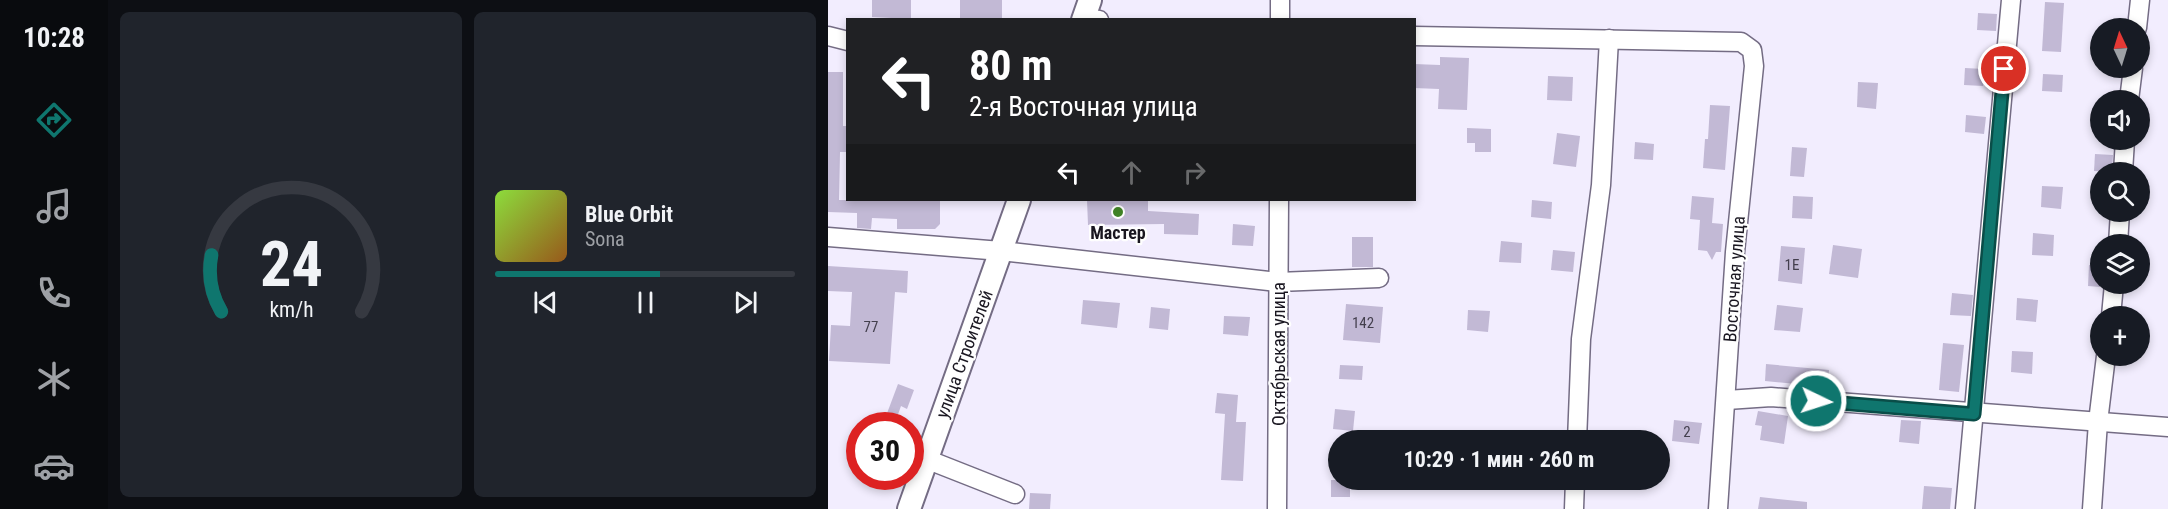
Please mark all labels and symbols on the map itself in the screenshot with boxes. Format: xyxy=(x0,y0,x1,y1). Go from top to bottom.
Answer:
north arrow xyxy=(2090,18,2150,78)
pin xyxy=(1978,43,2029,94)
marker: Мастер xyxy=(1111,205,1125,219)
street label: Восточная улица xyxy=(1719,215,1749,343)
place label: Мастер xyxy=(1090,222,1146,243)
house number: 1Е xyxy=(1785,256,1799,274)
street label: Октябрьская улица xyxy=(1268,282,1289,426)
street label: улица Строителей xyxy=(931,287,997,421)
house number: 142 xyxy=(1352,314,1374,332)
house number: 77 xyxy=(864,318,878,336)
position arrow xyxy=(1784,369,1848,433)
speed limit sign: 30 xyxy=(846,412,924,490)
house number: 2 xyxy=(1683,423,1691,441)

